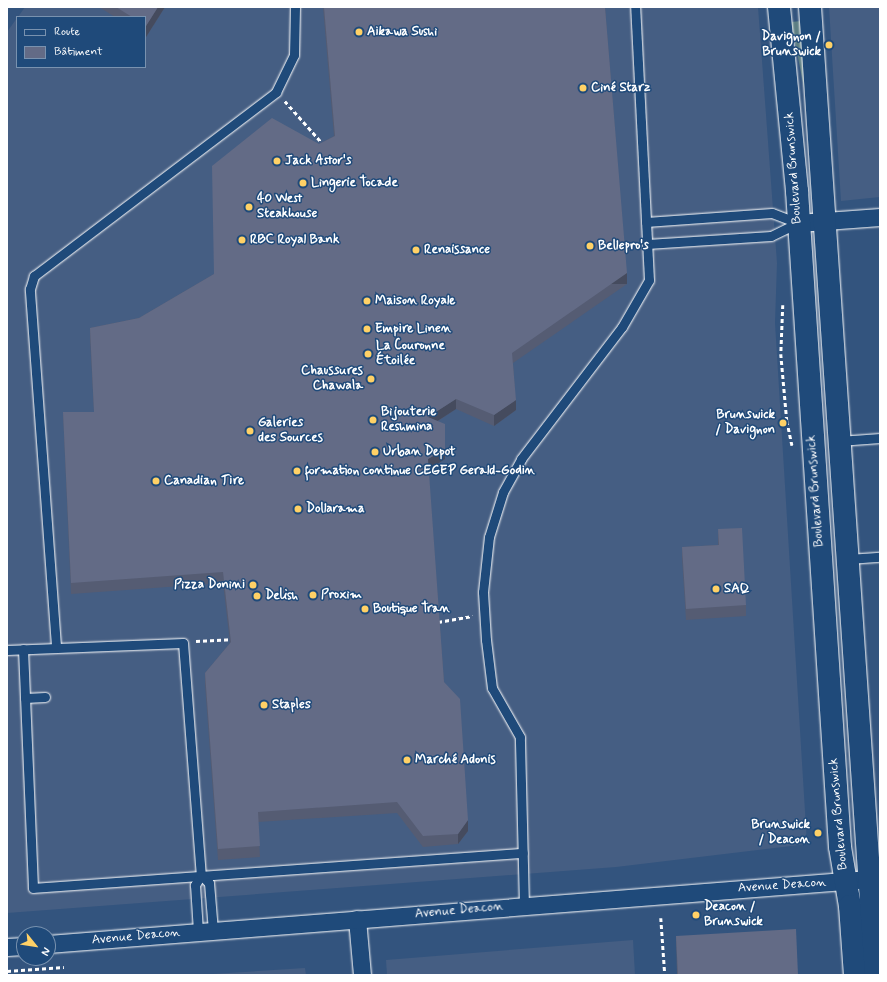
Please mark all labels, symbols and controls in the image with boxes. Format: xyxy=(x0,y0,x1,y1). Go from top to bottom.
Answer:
legend xyxy=(16,16,146,68)
text: Route xyxy=(54,24,80,40)
place label: Aikawa Sushi xyxy=(367,24,438,40)
marker: Aikawa Sushi xyxy=(354,27,364,37)
place label: Davignon / Brunswick xyxy=(761,30,821,61)
marker: Davignon / Brunswick xyxy=(824,40,834,50)
text: Bâtiment xyxy=(54,44,103,60)
place label: Ciné Starz xyxy=(591,80,650,96)
marker: Ciné Starz xyxy=(578,83,588,93)
street label: Boulevard Brunswick xyxy=(782,111,806,225)
place label: Jack Astor's xyxy=(285,153,352,169)
marker: Jack Astor's xyxy=(272,156,282,166)
place label: Lingerie Tocade xyxy=(311,175,396,191)
marker: Lingerie Tocade xyxy=(298,178,308,188)
place label: 40 West Steakhouse xyxy=(257,192,317,223)
marker: 40 West Steakhouse xyxy=(244,202,254,212)
place label: RBC Royal Bank xyxy=(250,232,338,248)
marker: RBC Royal Bank xyxy=(237,235,247,245)
place label: Bellepro's xyxy=(598,238,649,254)
marker: Bellepro's xyxy=(585,241,595,251)
place label: Renaissance xyxy=(424,242,490,258)
marker: Renaissance xyxy=(411,245,421,255)
place label: Maison Royale xyxy=(375,293,455,309)
marker: Maison Royale xyxy=(362,296,372,306)
place label: Empire Linen xyxy=(375,321,451,337)
marker: Empire Linen xyxy=(362,324,372,334)
place label: La Couronne Étoilée xyxy=(376,339,444,370)
marker: La Couronne Étoilée xyxy=(363,349,373,359)
place label: Chaussures Chawala xyxy=(301,364,363,395)
marker: Chaussures Chawala xyxy=(366,374,376,384)
place label: Bijouterie Reshmina xyxy=(381,405,436,436)
place label: Brunswick / Davignon xyxy=(715,408,775,439)
marker: Bijouterie Reshmina xyxy=(368,415,378,425)
place label: Galeries des Sources xyxy=(258,416,320,447)
marker: Brunswick / Davignon xyxy=(778,418,788,428)
marker: Galeries des Sources xyxy=(245,426,255,436)
street label: Boulevard Brunswick xyxy=(804,434,828,548)
place label: Urban Depot xyxy=(383,444,456,460)
marker: Urban Depot xyxy=(370,447,380,457)
place label: formation continue CEGEP Gerald-Godin xyxy=(305,463,532,479)
marker: formation continue CEGEP Gerald-Godin xyxy=(292,466,302,476)
place label: Canadian Tire xyxy=(164,473,240,489)
marker: Canadian Tire xyxy=(151,476,161,486)
place label: Dollarama xyxy=(306,501,365,517)
marker: Dollarama xyxy=(293,504,303,514)
place label: Pizza Donini xyxy=(173,577,245,593)
marker: Pizza Donini xyxy=(248,580,258,590)
place label: SAQ xyxy=(724,581,750,597)
marker: SAQ xyxy=(711,584,721,594)
place label: Proxim xyxy=(321,587,362,603)
place label: Delish xyxy=(265,588,298,604)
marker: Proxim xyxy=(308,590,318,600)
marker: Delish xyxy=(252,591,262,601)
place label: Boutique Tran xyxy=(373,601,449,617)
marker: Boutique Tran xyxy=(360,604,370,614)
place label: Staples xyxy=(272,697,311,713)
marker: Staples xyxy=(259,700,269,710)
place label: Marché Adonis xyxy=(415,752,496,768)
marker: Marché Adonis xyxy=(402,755,412,765)
street label: Boulevard Brunswick xyxy=(826,757,852,871)
place label: Brunswick / Deacon xyxy=(751,818,810,849)
marker: Brunswick / Deacon xyxy=(813,828,823,838)
street label: Avenue Deacon xyxy=(738,875,826,897)
street label: Avenue Deacon xyxy=(415,899,503,923)
place label: Deacon / Brunswick xyxy=(704,900,763,931)
marker: Deacon / Brunswick xyxy=(691,910,701,920)
street label: Avenue Deacon xyxy=(92,925,180,949)
north arrow xyxy=(16,926,56,966)
text: N xyxy=(38,945,53,958)

